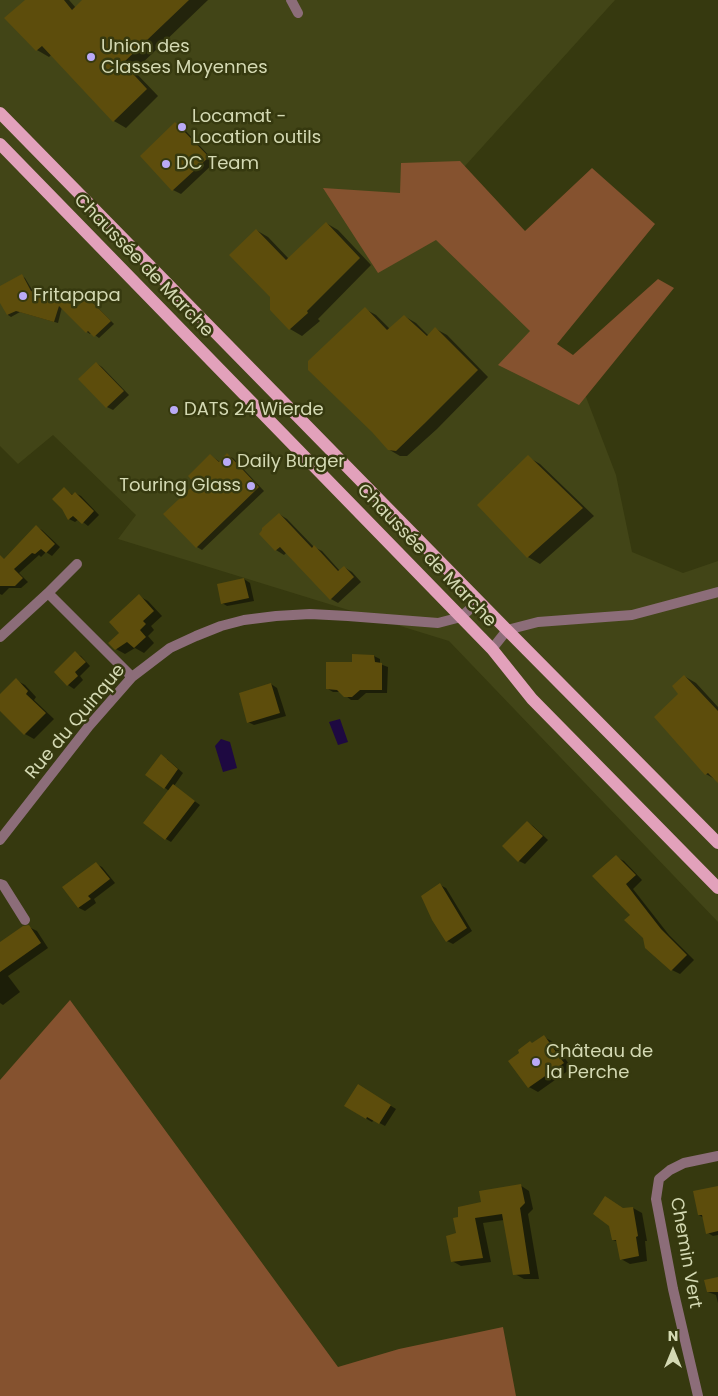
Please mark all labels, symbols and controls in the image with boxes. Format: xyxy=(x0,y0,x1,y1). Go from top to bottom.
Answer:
place label: Union des Classes Moyennes xyxy=(101,36,268,78)
marker: Union des Classes Moyennes xyxy=(85,51,97,63)
place label: Locamat - Location outils xyxy=(192,106,321,148)
marker: Locamat - Location outils xyxy=(176,121,188,133)
place label: DC Team xyxy=(176,153,259,175)
marker: DC Team xyxy=(160,158,172,170)
street label: Chaussée de Marche xyxy=(69,190,217,342)
place label: Fritapapa xyxy=(33,285,121,307)
marker: Fritapapa xyxy=(17,290,29,302)
place label: DATS 24 Wierde xyxy=(184,399,324,421)
marker: DATS 24 Wierde xyxy=(168,404,180,416)
place label: Daily Burger xyxy=(237,451,345,473)
marker: Daily Burger xyxy=(221,456,233,468)
place label: Touring Glass xyxy=(119,475,241,497)
marker: Touring Glass xyxy=(245,480,257,492)
street label: Chaussée de Marche xyxy=(352,480,500,632)
street label: Rue du Quinque xyxy=(22,660,130,784)
place label: Château de la Perche xyxy=(546,1041,653,1084)
marker: Château de la Perche xyxy=(530,1056,542,1068)
street label: Chemin Vert xyxy=(665,1196,705,1310)
north arrow xyxy=(648,1326,698,1376)
text: N xyxy=(668,1326,678,1346)

